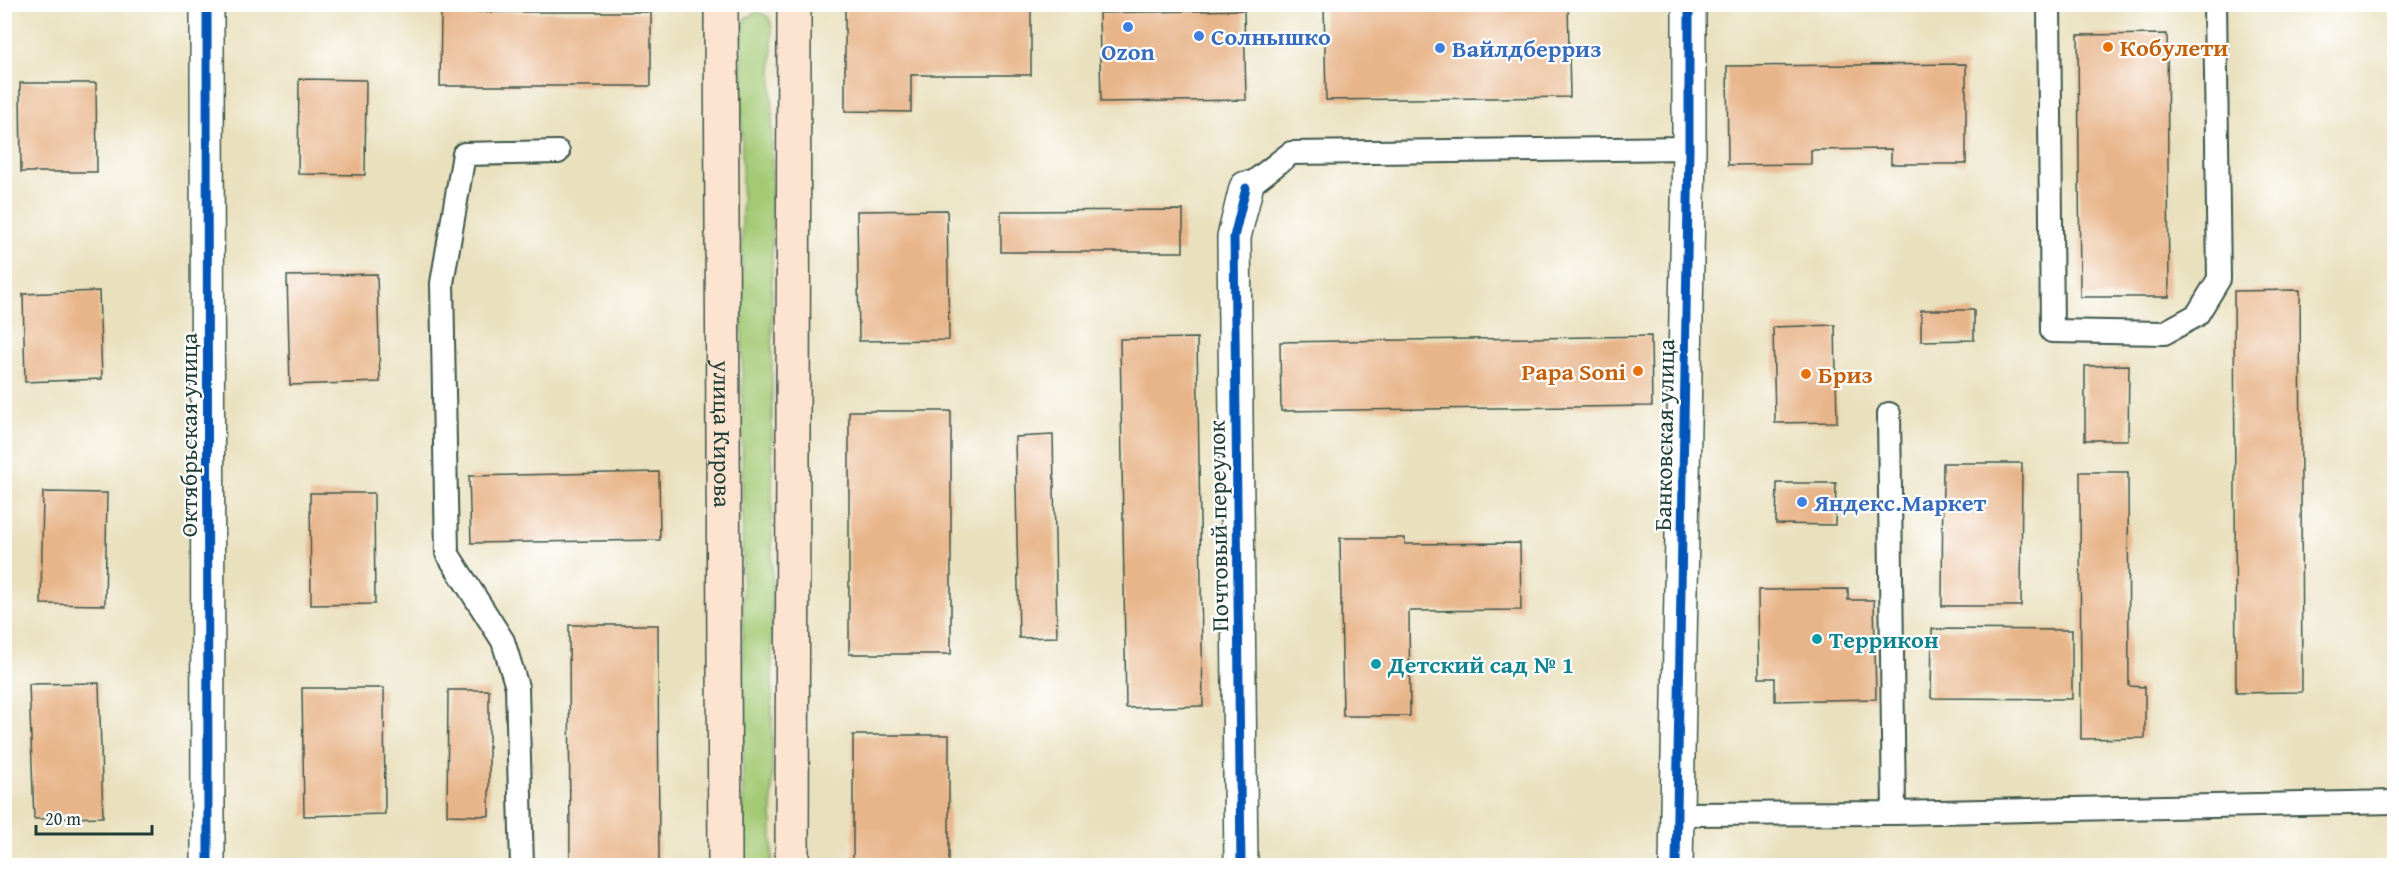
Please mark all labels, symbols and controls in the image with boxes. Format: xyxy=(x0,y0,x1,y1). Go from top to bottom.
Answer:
place label: Солнышко xyxy=(1211,19,1331,54)
marker: Ozon xyxy=(1121,20,1135,34)
marker: Солнышко xyxy=(1192,29,1206,43)
place label: Кобулети xyxy=(2120,30,2228,65)
place label: Вайлдберриз xyxy=(1452,31,1602,66)
place label: Ozon xyxy=(1101,34,1155,69)
marker: Кобулети xyxy=(2101,40,2115,54)
marker: Вайлдберриз xyxy=(1433,41,1447,55)
street label: Октябрьская улица xyxy=(171,332,206,537)
street label: Банковская улица xyxy=(1645,338,1683,531)
place label: Papa Soni xyxy=(1522,354,1626,389)
place label: Бриз xyxy=(1818,357,1873,392)
street label: улица Кирова xyxy=(705,359,741,508)
marker: Papa Soni xyxy=(1631,364,1645,378)
marker: Бриз xyxy=(1799,367,1813,381)
street label: Почтовый переулок xyxy=(1199,419,1237,632)
place label: Яндекс.Маркет xyxy=(1813,485,1986,520)
marker: Яндекс.Маркет xyxy=(1795,495,1809,509)
place label: Террикон xyxy=(1829,622,1939,657)
marker: Террикон xyxy=(1810,632,1824,646)
place label: Детский сад № 1 xyxy=(1387,647,1574,682)
marker: Детский сад № 1 xyxy=(1369,657,1383,671)
scale bar xyxy=(36,798,152,836)
text: 20 m xyxy=(45,805,81,832)

